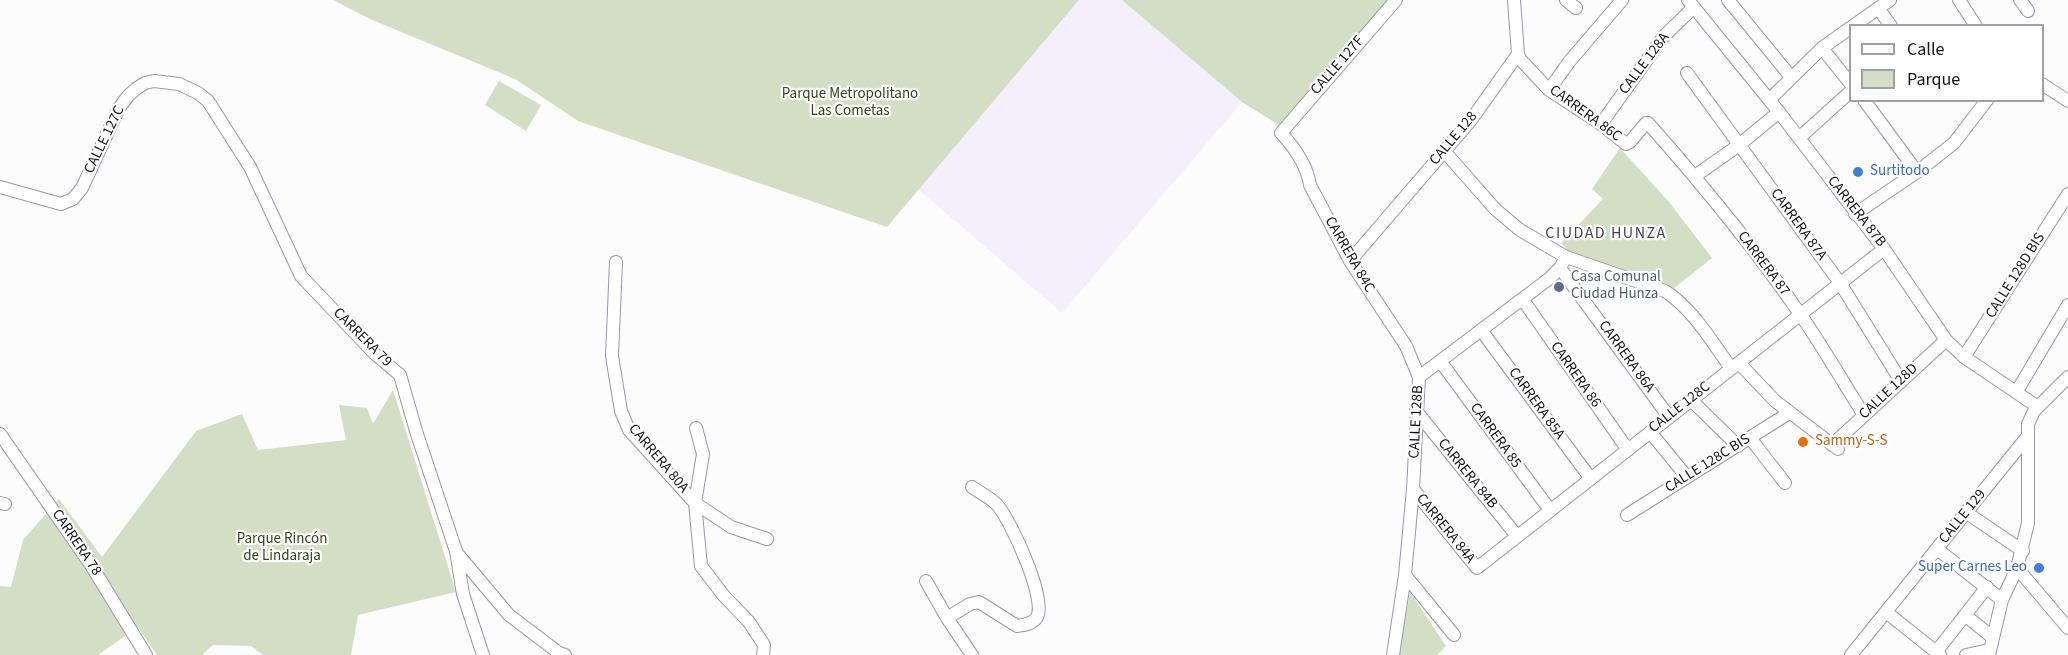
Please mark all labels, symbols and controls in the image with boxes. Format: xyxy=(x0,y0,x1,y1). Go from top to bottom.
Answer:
legend xyxy=(1849,24,2044,102)
street label: CALLE 128A xyxy=(1616,30,1674,98)
street label: CALLE 127F xyxy=(1308,33,1368,99)
text: Calle xyxy=(1907,37,1944,62)
text: Parque xyxy=(1907,67,1960,92)
street label: CARRERA 86C xyxy=(1545,82,1625,146)
park label: Parque Metropolitano Las Cometas xyxy=(782,86,918,121)
street label: CALLE 127C xyxy=(81,103,129,177)
street label: CALLE 128 xyxy=(1426,108,1482,170)
place label: Surtitodo xyxy=(1870,163,1930,181)
marker: Surtitodo xyxy=(1851,165,1865,179)
street label: CARRERA 87B xyxy=(1823,173,1889,251)
street label: CARRERA 87A xyxy=(1766,186,1830,264)
street label: CARRERA 84C xyxy=(1320,214,1378,296)
district label: CIUDAD HUNZA xyxy=(1545,224,1667,244)
street label: CARRERA 87 xyxy=(1733,228,1793,300)
street label: CALLE 128D BIS xyxy=(1983,230,2049,322)
place label: Casa Comunal Ciudad Hunza xyxy=(1571,269,1661,304)
marker: Casa Comunal Ciudad Hunza xyxy=(1552,280,1566,294)
street label: CARRERA 79 xyxy=(329,305,395,371)
street label: CARRERA 86A xyxy=(1594,318,1658,396)
street label: CARRERA 86 xyxy=(1546,339,1604,411)
street label: CALLE 128D xyxy=(1856,360,1922,424)
street label: CARRERA 85A xyxy=(1504,365,1568,443)
street label: CALLE 128C xyxy=(1646,378,1714,438)
street label: CALLE 128B xyxy=(1406,385,1428,459)
street label: CARRERA 85 xyxy=(1465,400,1525,472)
street label: CARRERA 80A xyxy=(624,421,692,497)
street label: CALLE 128C BIS xyxy=(1662,431,1754,497)
place label: Sammy-S-S xyxy=(1815,433,1887,451)
street label: CARRERA 84B xyxy=(1433,435,1501,513)
marker: Sammy-S-S xyxy=(1796,435,1810,449)
street label: CALLE 129 xyxy=(1936,486,1990,548)
street label: CARRERA 84A xyxy=(1411,491,1479,567)
street label: CARRERA 78 xyxy=(47,506,105,580)
park label: Parque Rincón de Lindaraja xyxy=(237,531,327,566)
place label: Super Carnes Leo xyxy=(1918,559,2027,577)
marker: Super Carnes Leo xyxy=(2032,561,2046,575)

